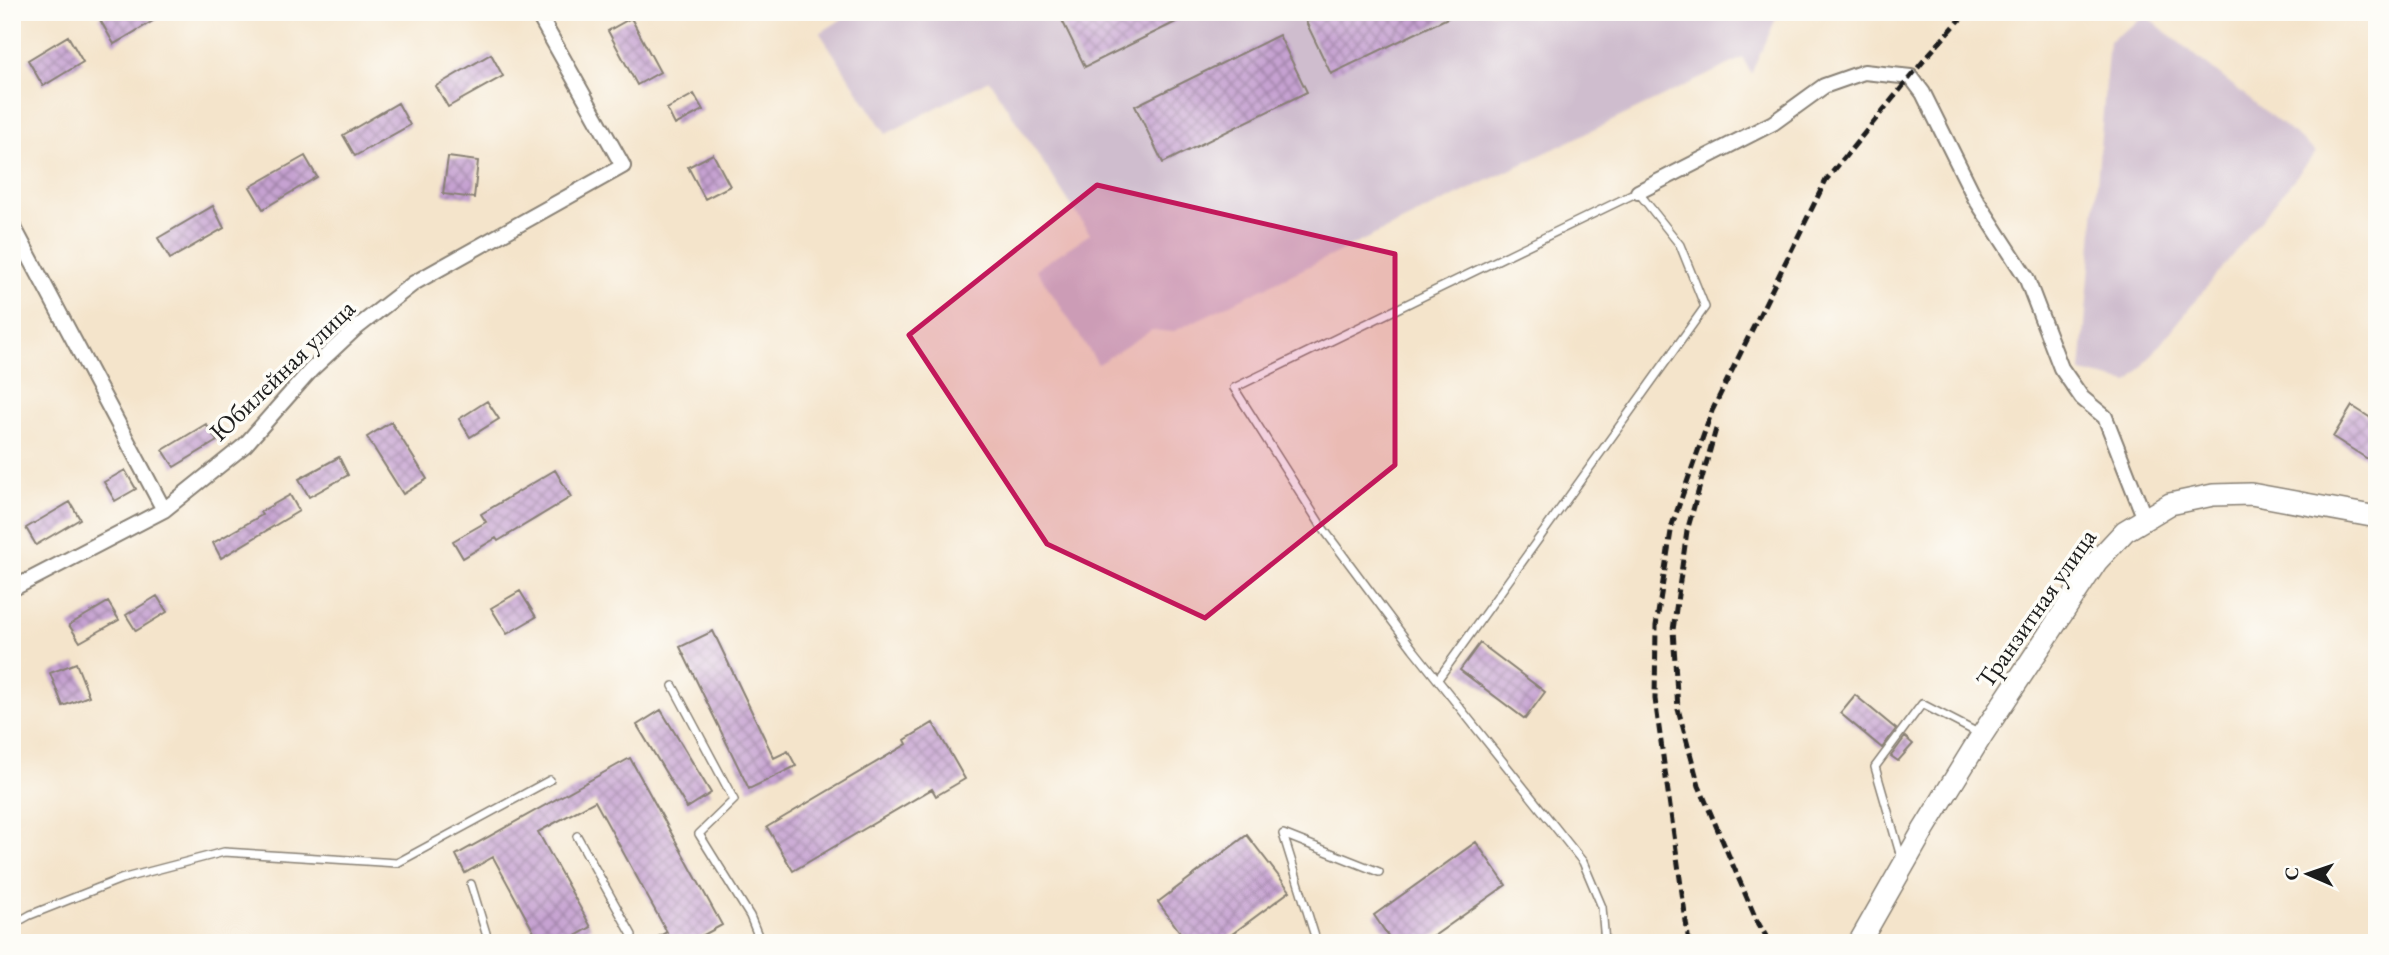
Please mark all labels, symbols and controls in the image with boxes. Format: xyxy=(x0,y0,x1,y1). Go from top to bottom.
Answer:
street label: Юбилейная улица xyxy=(202,291,363,448)
street label: Транзитная улица xyxy=(1968,521,2104,695)
north arrow xyxy=(2274,839,2344,909)
text: С xyxy=(2279,866,2304,881)

